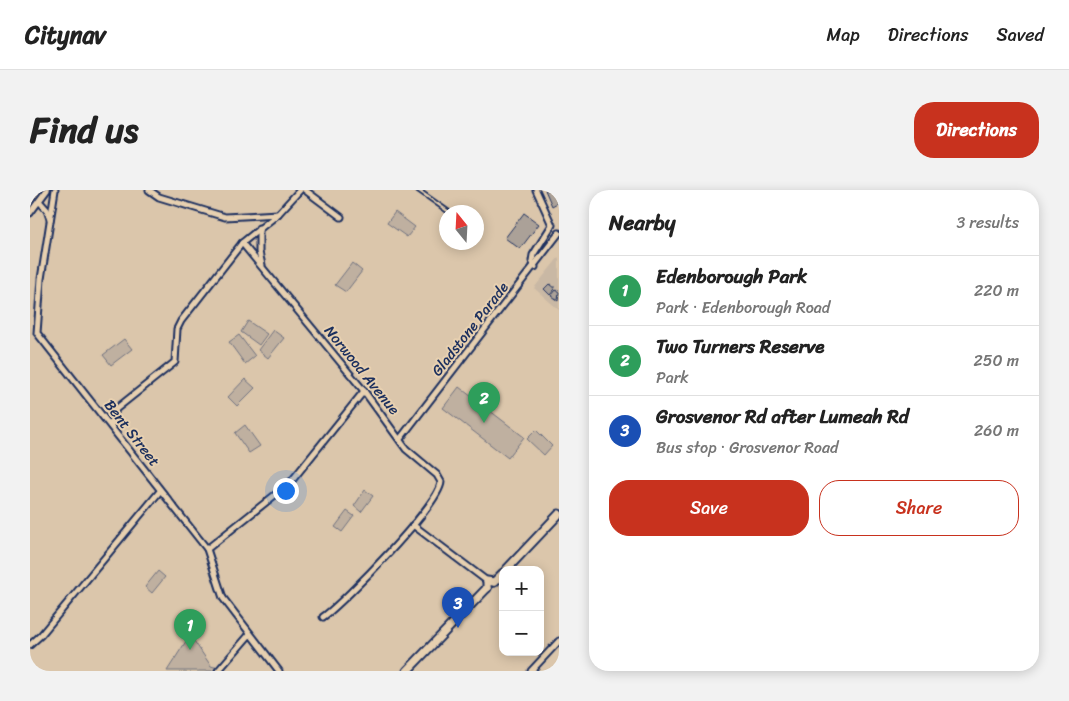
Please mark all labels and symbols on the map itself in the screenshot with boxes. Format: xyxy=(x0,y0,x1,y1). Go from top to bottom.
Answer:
north arrow xyxy=(439,205,484,250)
street label: Gladstone Parade xyxy=(425,276,515,382)
street label: Norwood Avenue xyxy=(318,319,406,421)
pin: 2 xyxy=(468,382,500,423)
street label: Bent Street xyxy=(97,394,167,473)
your location xyxy=(273,478,299,504)
pin: 3 xyxy=(442,587,474,628)
pin: 1 xyxy=(174,609,206,650)

